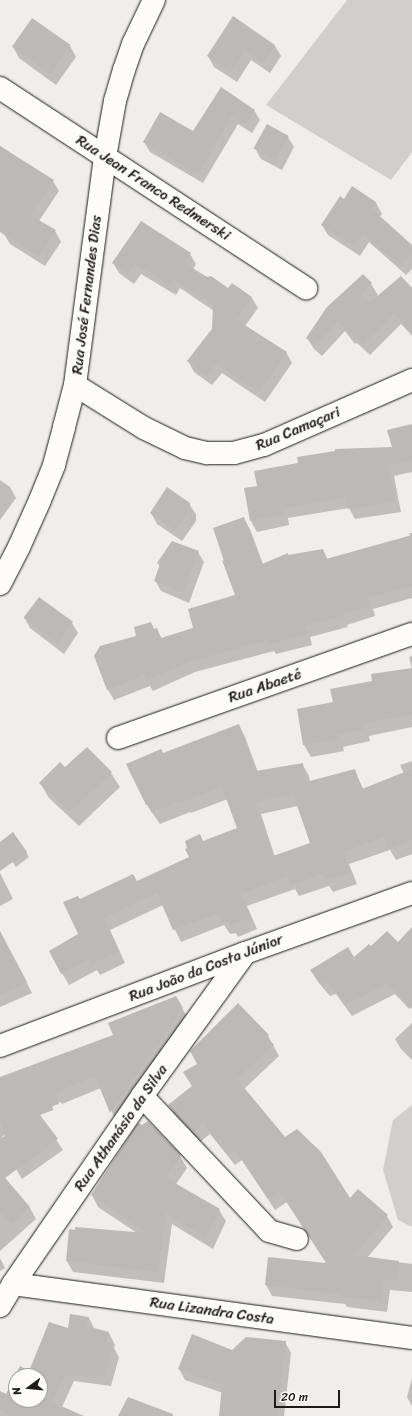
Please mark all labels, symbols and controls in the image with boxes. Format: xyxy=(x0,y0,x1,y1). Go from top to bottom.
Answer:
street label: Rua Jean Franco Redmerski xyxy=(72,131,234,245)
street label: Rua José Fernandes Dias xyxy=(68,214,106,376)
street label: Rua Camaçari xyxy=(253,403,343,455)
street label: Rua Abaeté xyxy=(226,665,304,707)
street label: Rua João da Costa Júnior xyxy=(126,930,286,1006)
street label: Rua Athanásio da Silva xyxy=(71,1061,171,1195)
street label: Rua Lizandra Costa xyxy=(148,1293,276,1329)
north arrow xyxy=(8,1368,48,1408)
scale bar xyxy=(276,1382,342,1408)
text: N xyxy=(7,1385,27,1397)
text: 20 m xyxy=(281,1386,308,1408)

